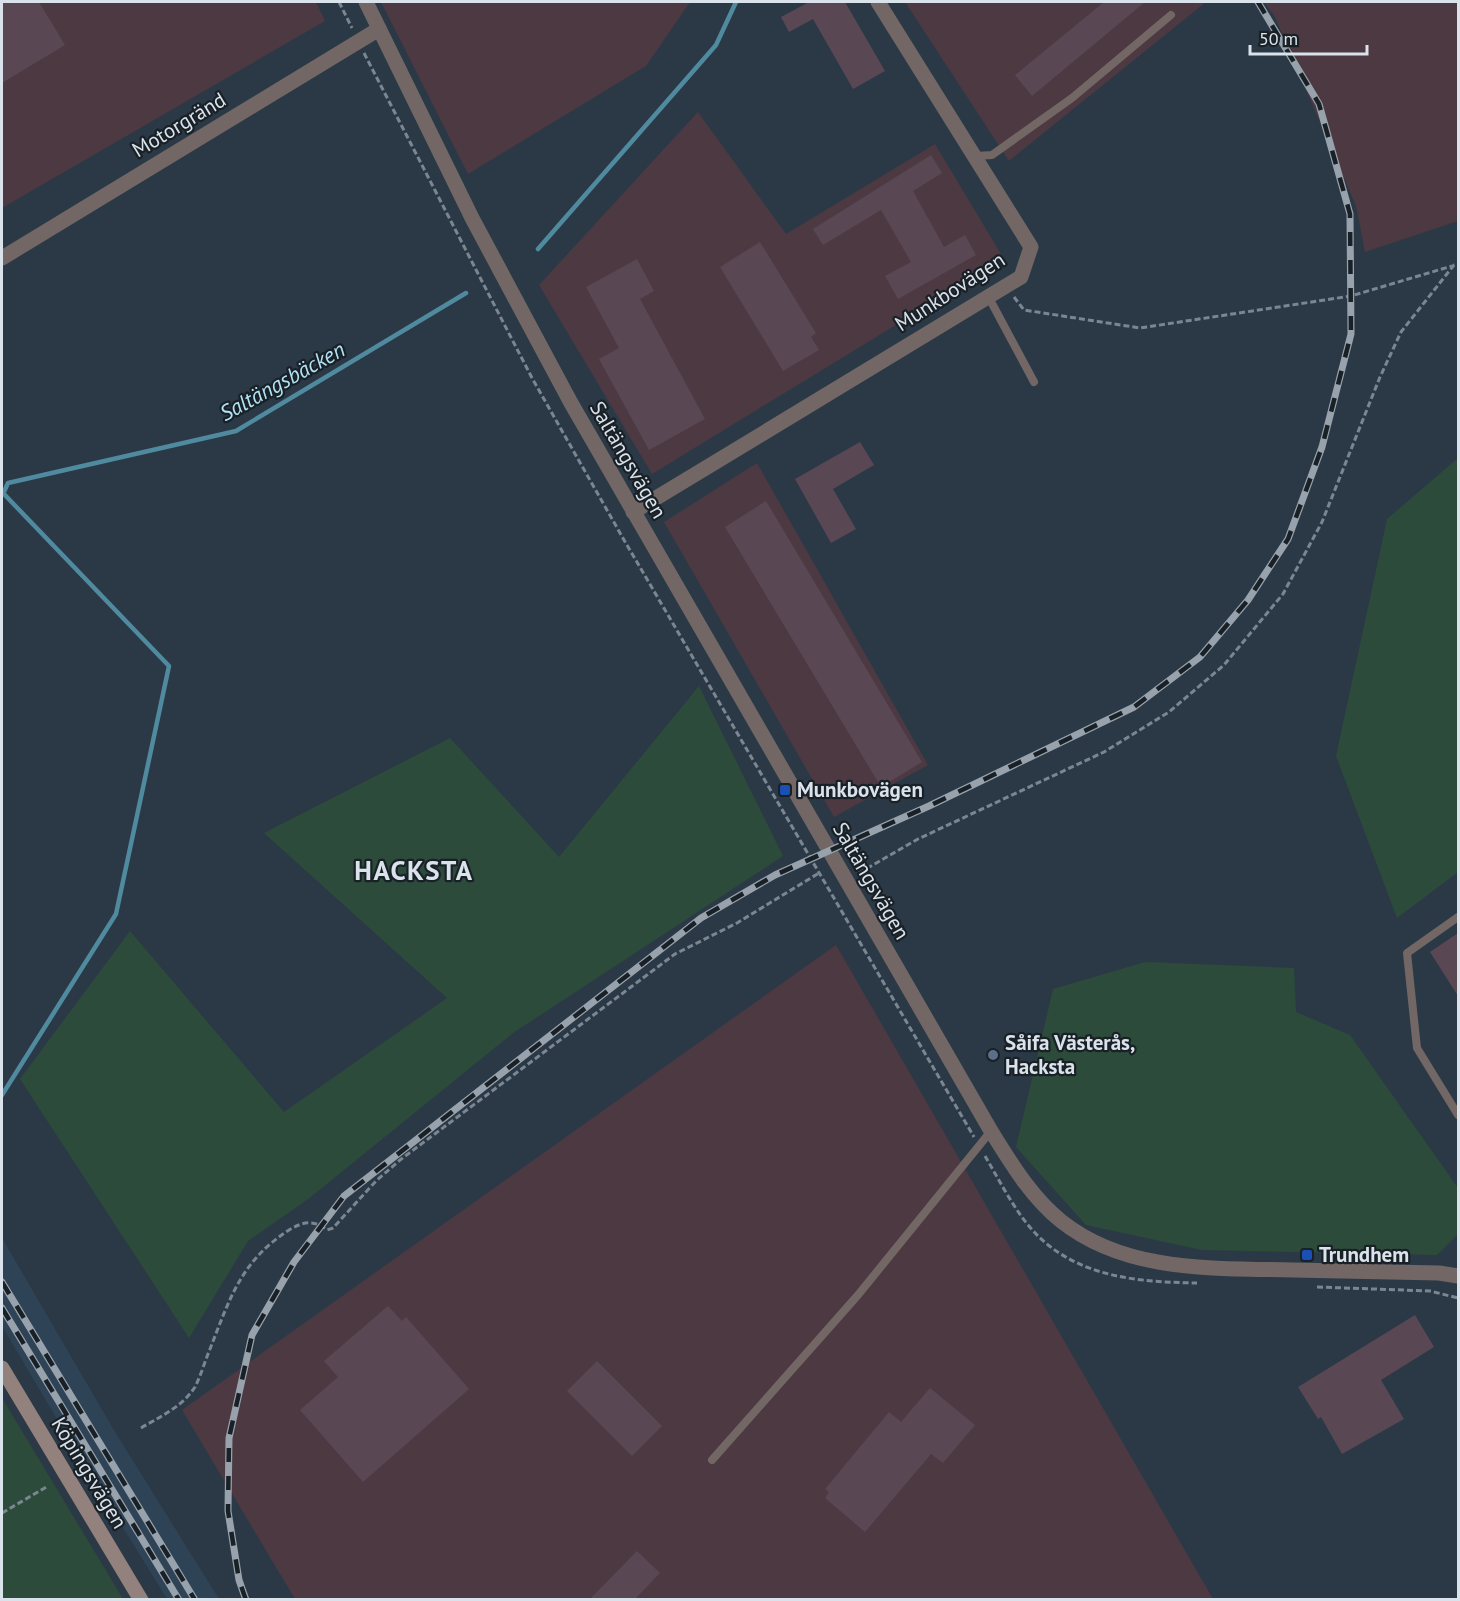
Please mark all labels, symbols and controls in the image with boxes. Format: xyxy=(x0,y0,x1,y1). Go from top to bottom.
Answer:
scale bar xyxy=(1250,18,1367,56)
text: 50 m xyxy=(1259,27,1298,50)
street label: Motorgränd xyxy=(127,86,231,163)
street label: Munkbovägen xyxy=(890,246,1010,337)
water label: Saltängsbäcken xyxy=(214,335,350,427)
street label: Saltängsvägen xyxy=(584,396,673,523)
place label: Munkbovägen xyxy=(797,776,923,803)
marker: Munkbovägen xyxy=(778,783,792,797)
street label: Saltängsvägen xyxy=(827,817,916,944)
district label: HACKSTA xyxy=(354,853,474,887)
place label: Såifa Västerås, Hacksta xyxy=(1005,1029,1135,1080)
marker: Såifa Västerås, Hacksta xyxy=(986,1048,1000,1062)
place label: Trundhem xyxy=(1319,1241,1409,1268)
marker: Trundhem xyxy=(1300,1248,1314,1262)
street label: Köpingsvägen xyxy=(46,1412,133,1534)

